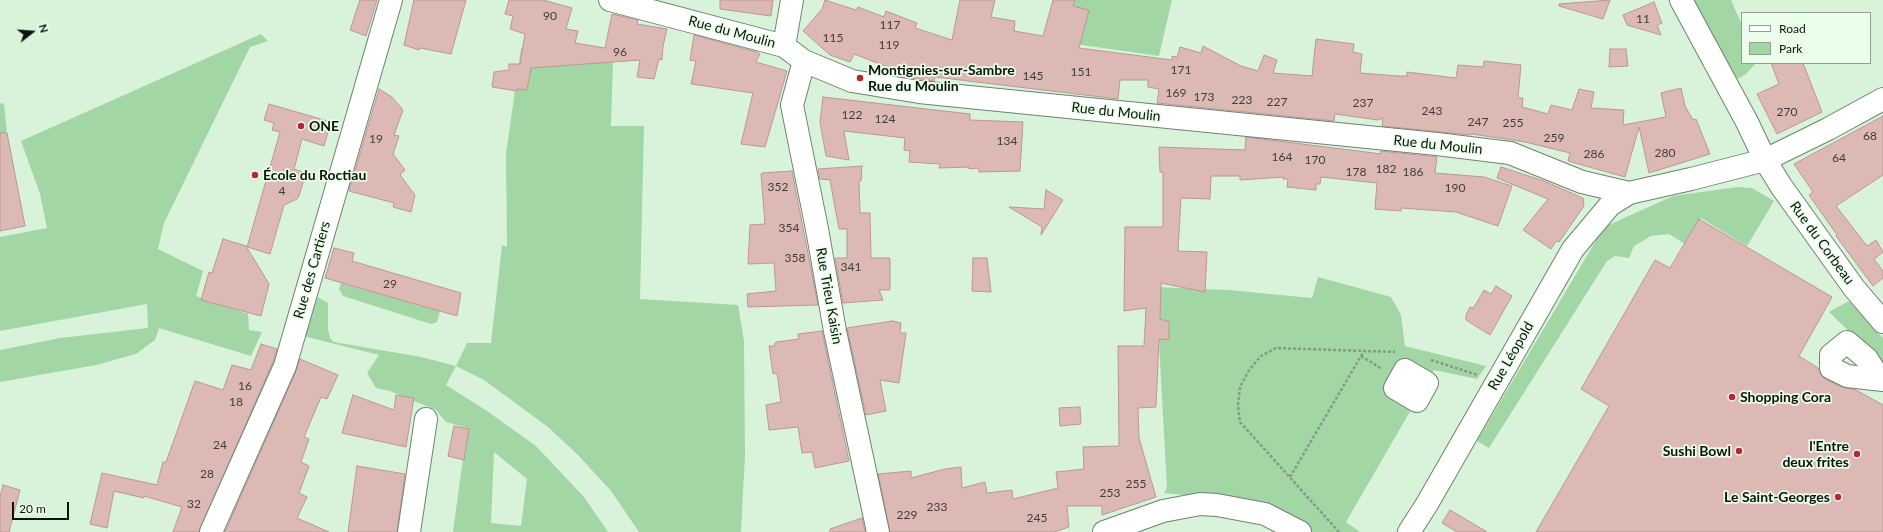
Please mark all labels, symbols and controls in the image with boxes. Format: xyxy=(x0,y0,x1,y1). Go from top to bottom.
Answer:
house number: 90 xyxy=(543,9,557,23)
north arrow xyxy=(12,12,52,52)
street label: Rue du Moulin xyxy=(687,12,777,52)
house number: 11 xyxy=(1636,12,1650,26)
legend xyxy=(1741,12,1871,64)
house number: 117 xyxy=(880,18,900,32)
text: Road xyxy=(1779,21,1806,36)
text: N xyxy=(36,22,51,34)
house number: 115 xyxy=(823,31,843,45)
house number: 119 xyxy=(879,38,899,52)
text: Park xyxy=(1779,41,1802,56)
house number: 96 xyxy=(613,45,627,59)
place label: Montignies-sur-Sambre Rue du Moulin xyxy=(868,62,1015,94)
house number: 171 xyxy=(1171,63,1191,77)
house number: 151 xyxy=(1071,65,1091,79)
house number: 145 xyxy=(1023,69,1043,83)
marker: Montignies-sur-Sambre Rue du Moulin xyxy=(855,73,865,83)
house number: 169 xyxy=(1166,86,1186,100)
house number: 173 xyxy=(1194,90,1214,104)
house number: 223 xyxy=(1232,93,1252,107)
house number: 227 xyxy=(1267,95,1287,109)
house number: 237 xyxy=(1353,96,1373,110)
street label: Rue du Moulin xyxy=(1071,99,1161,125)
house number: 243 xyxy=(1422,104,1442,118)
house number: 270 xyxy=(1777,105,1797,119)
house number: 122 xyxy=(842,108,862,122)
house number: 124 xyxy=(875,112,895,126)
house number: 247 xyxy=(1468,115,1488,129)
house number: 255 xyxy=(1503,116,1523,130)
place label: ONE xyxy=(309,118,339,134)
marker: ONE xyxy=(296,121,306,131)
house number: 68 xyxy=(1863,129,1877,143)
house number: 259 xyxy=(1544,131,1564,145)
house number: 19 xyxy=(369,132,383,146)
street label: Rue du Moulin xyxy=(1393,132,1483,158)
house number: 134 xyxy=(997,134,1017,148)
house number: 280 xyxy=(1655,146,1675,160)
house number: 286 xyxy=(1584,147,1604,161)
house number: 164 xyxy=(1272,150,1292,164)
house number: 64 xyxy=(1832,151,1846,165)
house number: 170 xyxy=(1305,153,1325,167)
house number: 182 xyxy=(1376,162,1396,176)
house number: 178 xyxy=(1346,165,1366,179)
house number: 186 xyxy=(1403,165,1423,179)
place label: École du Roctiau xyxy=(263,167,366,183)
marker: École du Roctiau xyxy=(250,170,260,180)
house number: 352 xyxy=(768,180,788,194)
house number: 190 xyxy=(1445,181,1465,195)
house number: 4 xyxy=(279,184,285,198)
street label: Rue du Corbeau xyxy=(1786,198,1858,288)
street label: Rue des Cartiers xyxy=(290,219,334,321)
house number: 354 xyxy=(779,221,799,235)
street label: Rue Trieu Kaisin xyxy=(812,246,846,346)
house number: 358 xyxy=(785,251,805,265)
house number: 341 xyxy=(841,260,861,274)
house number: 29 xyxy=(383,277,397,291)
street label: Rue Léopold xyxy=(1485,319,1537,393)
house number: 16 xyxy=(238,379,252,393)
place label: Shopping Cora xyxy=(1740,389,1831,405)
marker: Shopping Cora xyxy=(1727,392,1737,402)
house number: 18 xyxy=(229,395,243,409)
house number: 24 xyxy=(213,438,227,452)
place label: l'Entre deux frites xyxy=(1782,438,1849,470)
place label: Sushi Bowl xyxy=(1663,443,1731,459)
marker: Sushi Bowl xyxy=(1734,446,1744,456)
marker: l'Entre deux frites xyxy=(1852,449,1862,459)
house number: 28 xyxy=(200,467,214,481)
house number: 255 xyxy=(1126,477,1146,491)
house number: 253 xyxy=(1100,486,1120,500)
place label: Le Saint-Georges xyxy=(1724,489,1830,505)
marker: Le Saint-Georges xyxy=(1833,492,1843,502)
scale bar xyxy=(14,494,71,520)
house number: 32 xyxy=(187,497,201,511)
house number: 233 xyxy=(927,500,947,514)
text: 20 m xyxy=(19,501,46,516)
house number: 229 xyxy=(897,508,917,522)
house number: 245 xyxy=(1027,511,1047,525)

